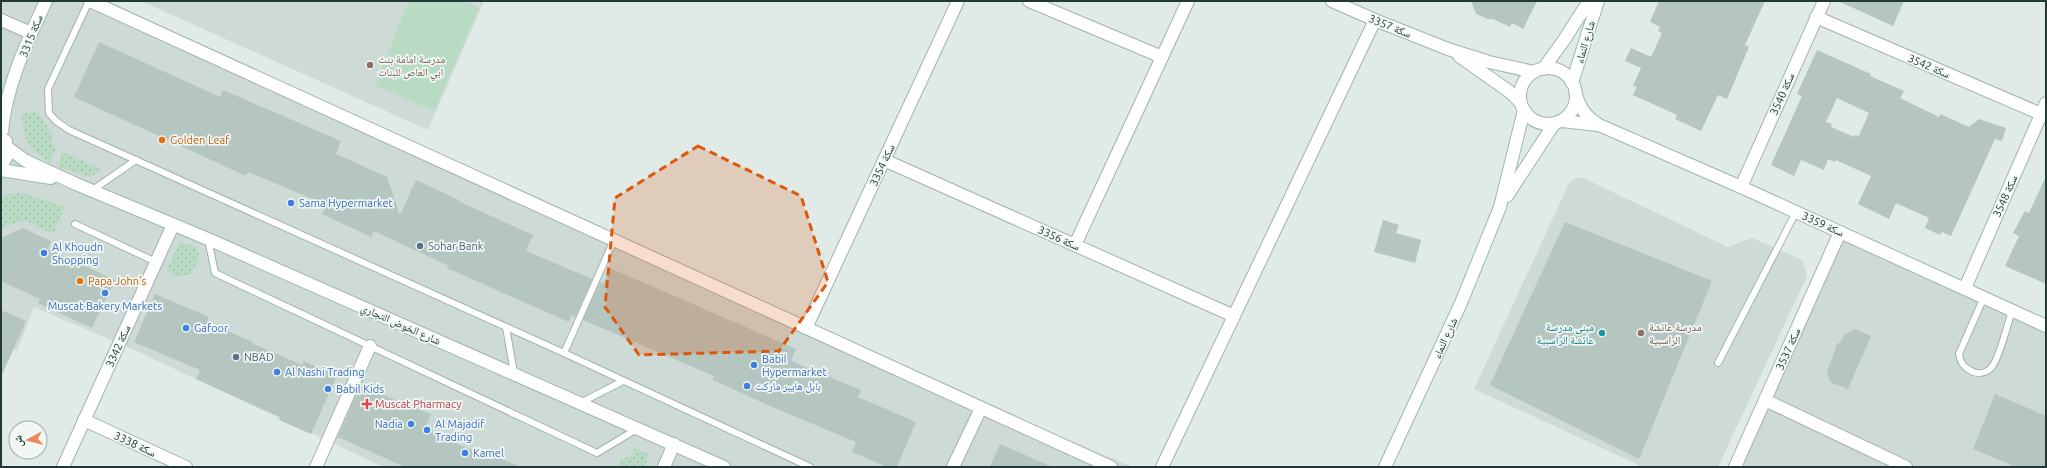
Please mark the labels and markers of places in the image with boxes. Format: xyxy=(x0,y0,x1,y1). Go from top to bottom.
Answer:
place label: مدرسة امامة بنت ابي العاص للبنات xyxy=(378,53,445,81)
marker: مدرسة امامة بنت ابي العاص للبنات xyxy=(365,60,375,70)
place label: Golden Leaf xyxy=(170,134,230,146)
marker: Golden Leaf xyxy=(157,135,167,145)
place label: Sama Hypermarket xyxy=(299,197,393,209)
marker: Sama Hypermarket xyxy=(286,198,296,208)
place label: Sohar Bank xyxy=(428,240,484,252)
place label: Al Khoudn Shopping xyxy=(52,241,103,266)
marker: Sohar Bank xyxy=(415,241,425,251)
marker: Al Khoudn Shopping xyxy=(39,248,49,258)
place label: Papa John's xyxy=(88,275,147,287)
marker: Papa John's xyxy=(75,276,85,286)
marker: Muscat Bakery Markets xyxy=(100,288,110,298)
place label: Muscat Bakery Markets xyxy=(48,300,162,312)
place label: مبنى مدرسة عائشة الراسبية xyxy=(1536,321,1594,346)
place label: مدرسة عائشة الراسبية xyxy=(1649,321,1702,346)
place label: Gafoor xyxy=(194,322,229,334)
marker: Gafoor xyxy=(181,323,191,333)
marker: مبنى مدرسة عائشة الراسبية xyxy=(1597,328,1607,338)
marker: مدرسة عائشة الراسبية xyxy=(1636,328,1646,338)
place label: NBAD xyxy=(244,351,274,363)
marker: NBAD xyxy=(231,352,241,362)
place label: Babil Hypermarket xyxy=(762,353,827,378)
marker: Babil Hypermarket xyxy=(749,360,759,370)
place label: Al Nashi Trading xyxy=(285,366,365,378)
marker: Al Nashi Trading xyxy=(272,367,282,377)
place label: بابل هايبر ماركت xyxy=(755,380,821,393)
marker: بابل هايبر ماركت xyxy=(742,381,752,391)
place label: Babil Kids xyxy=(336,383,384,395)
marker: Babil Kids xyxy=(323,384,333,394)
place label: Muscat Pharmacy xyxy=(375,398,462,410)
marker: Muscat Pharmacy xyxy=(362,399,372,409)
place label: Nadia xyxy=(375,418,403,430)
place label: Al Majadif Trading xyxy=(435,418,485,443)
marker: Nadia xyxy=(406,419,416,429)
marker: Al Majadif Trading xyxy=(422,425,432,435)
place label: Kamel xyxy=(473,447,504,459)
marker: Kamel xyxy=(460,448,470,458)

